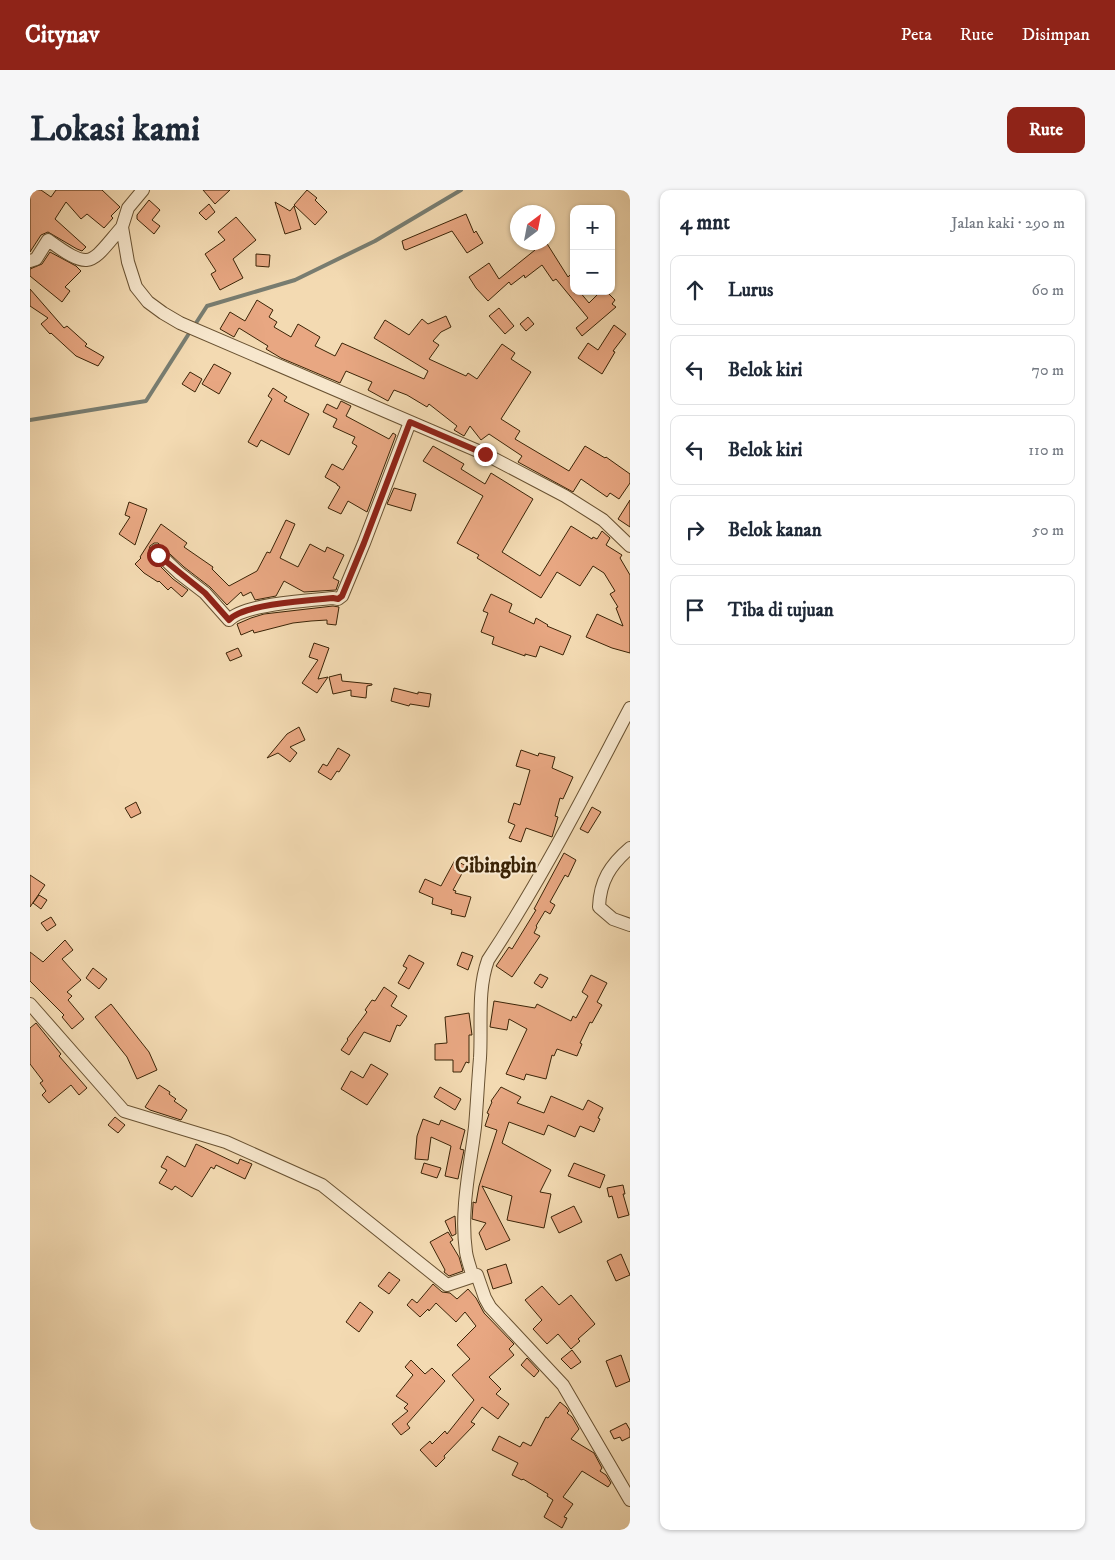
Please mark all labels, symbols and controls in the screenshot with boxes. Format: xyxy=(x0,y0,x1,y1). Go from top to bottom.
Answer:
text: Citynav xyxy=(25,20,99,50)
text: Peta xyxy=(901,24,932,46)
text: Rute xyxy=(960,24,994,46)
text: Disimpan xyxy=(1022,24,1090,46)
button: Rute xyxy=(1007,107,1085,153)
text: Lokasi kami xyxy=(30,108,200,152)
north arrow xyxy=(510,205,555,250)
map controls xyxy=(570,205,615,295)
button: + xyxy=(570,205,615,250)
text: 4 mnt xyxy=(680,210,730,236)
text: Jalan kaki · 290 m xyxy=(951,213,1065,233)
button: − xyxy=(570,250,615,295)
icon: ahead xyxy=(681,276,709,304)
text: Lurus xyxy=(728,279,773,302)
text: 60 m xyxy=(1032,280,1064,300)
icon: left xyxy=(681,356,709,384)
text: Belok kiri xyxy=(728,359,802,382)
text: 70 m xyxy=(1032,360,1064,380)
icon: left xyxy=(681,436,709,464)
text: Belok kiri xyxy=(728,439,802,462)
text: 110 m xyxy=(1028,440,1064,460)
route end xyxy=(474,443,497,466)
icon: right xyxy=(681,516,709,544)
text: Belok kanan xyxy=(728,519,822,542)
text: 50 m xyxy=(1032,520,1064,540)
route start xyxy=(147,544,170,567)
icon: arrive xyxy=(681,596,709,624)
text: Tiba di tujuan xyxy=(728,599,834,622)
district label: Cibingbin xyxy=(455,853,538,879)

